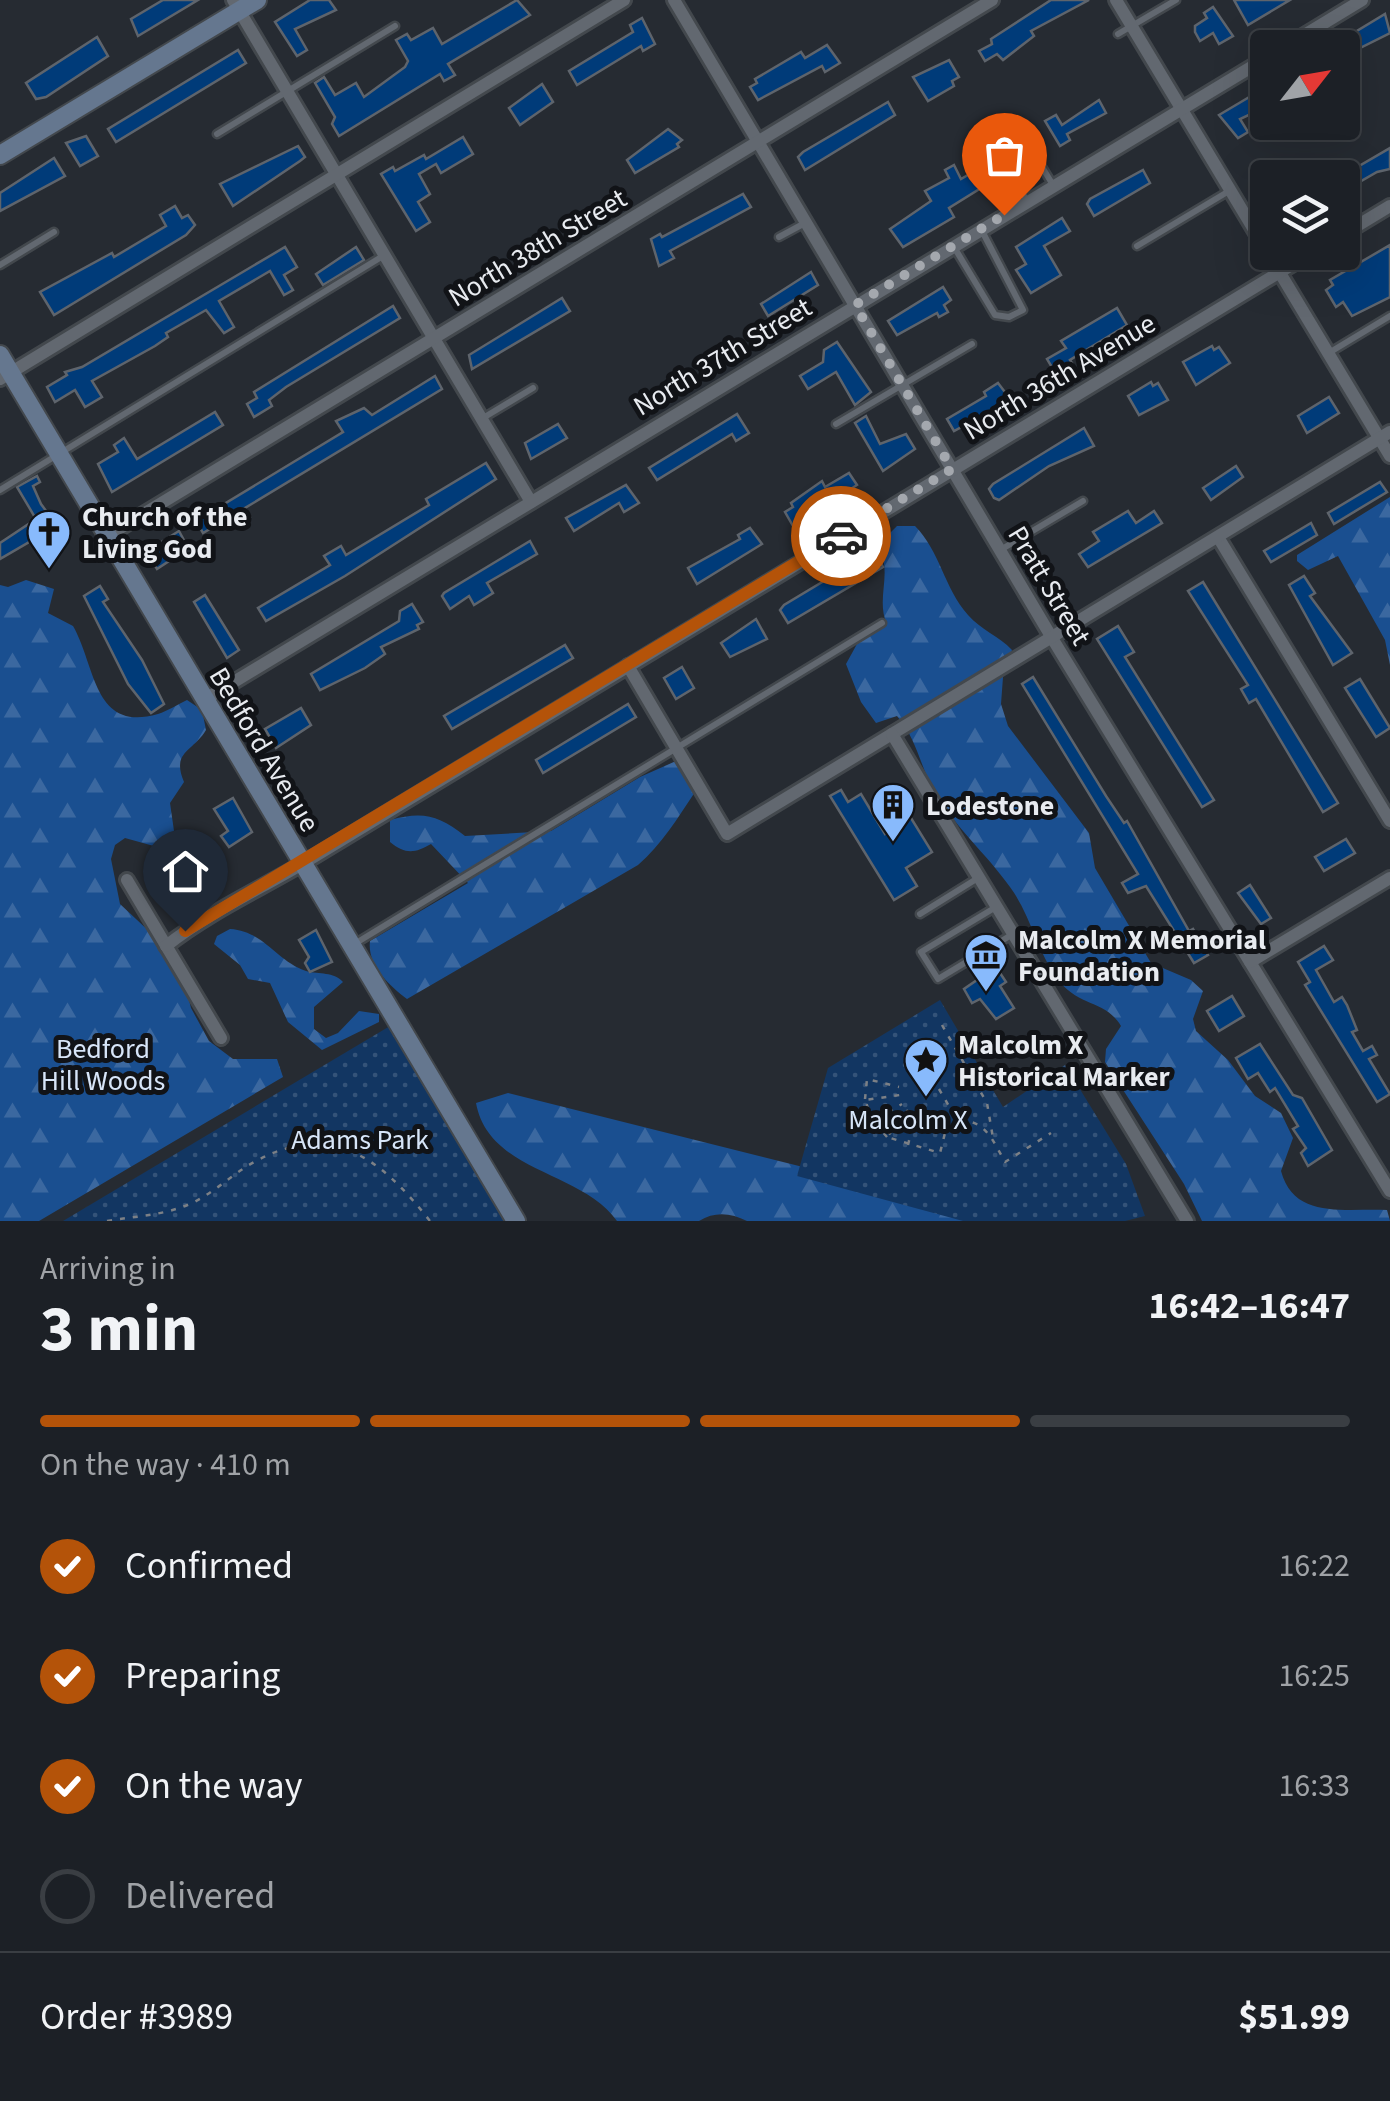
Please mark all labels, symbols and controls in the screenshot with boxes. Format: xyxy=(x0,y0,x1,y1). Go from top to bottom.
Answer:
north arrow xyxy=(1250,30,1360,140)
map controls xyxy=(1250,30,1360,270)
pin xyxy=(962,113,1047,216)
icon: bag xyxy=(977,128,1032,183)
button: layers xyxy=(1250,160,1360,270)
street label: North 38th Street xyxy=(441,179,635,317)
street label: North 37th Street xyxy=(626,288,820,426)
street label: North 36th Avenue xyxy=(956,304,1163,450)
courier xyxy=(791,486,891,586)
place label: Church of the Living God xyxy=(82,497,248,569)
church icon: Church of the Living God xyxy=(26,509,72,570)
icon: car xyxy=(814,509,869,564)
street label: Pratt Street xyxy=(998,518,1101,653)
street label: Bedford Avenue xyxy=(199,660,329,839)
building icon: Lodestone xyxy=(870,782,916,843)
place label: Lodestone xyxy=(926,786,1054,826)
pin xyxy=(143,829,228,932)
icon: home xyxy=(158,844,213,899)
place label: Malcolm X Memorial Foundation xyxy=(1018,920,1266,992)
museum icon: Malcolm X Memorial Foundation xyxy=(963,932,1009,993)
place label: Malcolm X Historical Marker xyxy=(958,1025,1171,1097)
park label: Bedford Hill Woods xyxy=(41,1029,165,1101)
place icon: Malcolm X Historical Marker xyxy=(903,1037,949,1098)
park label: Malcolm X xyxy=(848,1100,968,1140)
park label: Adams Park xyxy=(291,1120,429,1160)
text: Arriving in xyxy=(40,1246,176,1292)
text: 16:42–16:47 xyxy=(1148,1279,1350,1333)
text: 3 min xyxy=(40,1283,198,1376)
text: On the way · 410 m xyxy=(40,1442,291,1488)
icon: check xyxy=(40,1539,95,1594)
text: Confirmed xyxy=(125,1539,293,1593)
text: 16:22 xyxy=(1278,1543,1350,1589)
icon: check xyxy=(40,1649,95,1704)
text: Preparing xyxy=(125,1649,280,1703)
text: 16:25 xyxy=(1278,1653,1350,1699)
icon: check xyxy=(40,1759,95,1814)
text: On the way xyxy=(125,1759,302,1813)
text: 16:33 xyxy=(1278,1763,1350,1809)
text: Delivered xyxy=(125,1869,275,1923)
text: Order #3989 xyxy=(40,1990,233,2044)
text: $51.99 xyxy=(1238,1990,1350,2044)

